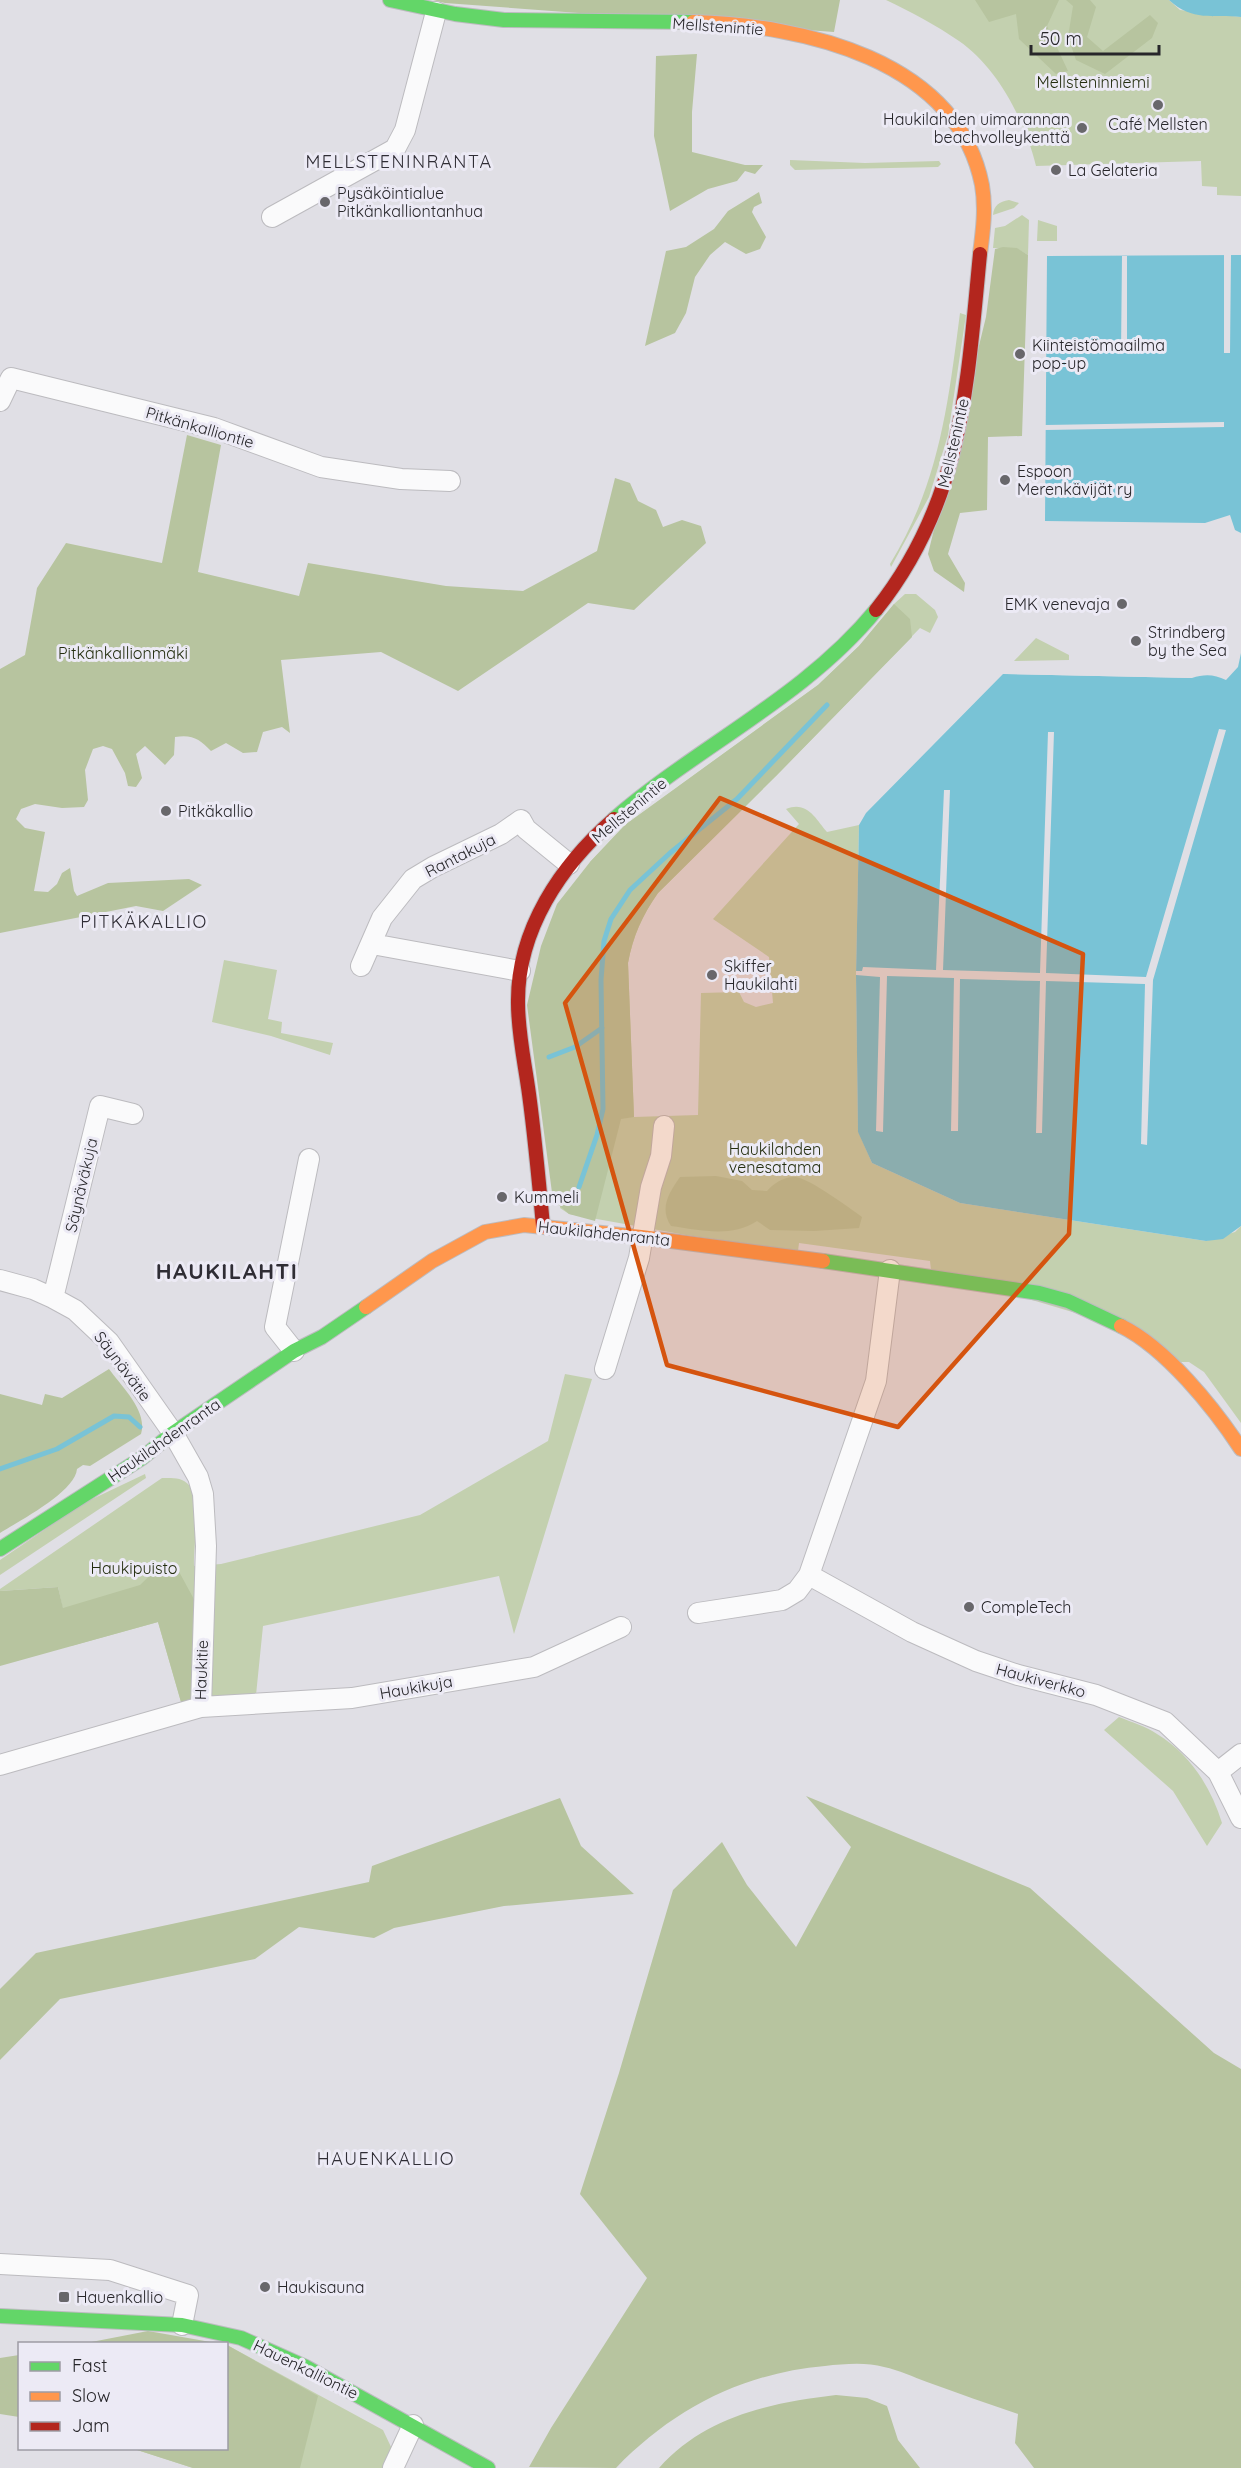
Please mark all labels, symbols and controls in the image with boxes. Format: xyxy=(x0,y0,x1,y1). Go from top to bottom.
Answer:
street label: Mellstenintie xyxy=(672,13,764,39)
scale bar xyxy=(1031,18,1158,56)
text: 50 m xyxy=(1040,27,1082,50)
park label: Mellsteninniemi xyxy=(1036,72,1150,92)
marker: Café Mellsten xyxy=(1151,98,1165,112)
place label: Haukilahden uimarannan beachvolleykenttä xyxy=(883,109,1070,147)
place label: Café Mellsten xyxy=(1108,114,1208,134)
marker: Haukilahden uimarannan beachvolleykenttä xyxy=(1075,121,1089,135)
district label: MELLSTENINRANTA xyxy=(305,150,493,173)
place label: La Gelateria xyxy=(1068,160,1158,180)
marker: La Gelateria xyxy=(1049,163,1063,177)
place label: Pysäköintialue Pitkänkalliontanhua xyxy=(337,183,483,221)
marker: Pysäköintialue Pitkänkalliontanhua xyxy=(318,195,332,209)
place label: Kiinteistömaailma pop-up xyxy=(1032,335,1165,373)
marker: Kiinteistömaailma pop-up xyxy=(1013,347,1027,361)
street label: Mellstenintie xyxy=(933,396,973,490)
street label: Pitkänkalliontie xyxy=(144,402,256,452)
place label: Espoon Merenkävijät ry xyxy=(1017,461,1132,499)
marker: Espoon Merenkävijät ry xyxy=(998,473,1012,487)
place label: EMK venevaja xyxy=(1005,594,1110,614)
marker: EMK venevaja xyxy=(1115,597,1129,611)
place label: Strindberg by the Sea xyxy=(1148,622,1227,660)
marker: Strindberg by the Sea xyxy=(1129,634,1143,648)
park label: Pitkänkallionmäki xyxy=(58,643,188,663)
street label: Mellstenintie xyxy=(588,773,670,847)
place label: Pitkäkallio xyxy=(178,801,253,821)
marker: Pitkäkallio xyxy=(159,804,173,818)
street label: Rantakuja xyxy=(421,829,499,881)
district label: PITKÄKALLIO xyxy=(80,910,208,933)
place label: Skiffer Haukilahti xyxy=(724,956,797,994)
marker: Skiffer Haukilahti xyxy=(705,968,719,982)
street label: Säynäväkuja xyxy=(60,1136,102,1234)
park label: Haukilahden venesatama xyxy=(729,1139,821,1177)
place label: Kummeli xyxy=(514,1187,579,1207)
marker: Kummeli xyxy=(495,1190,509,1204)
street label: Haukilahdenranta xyxy=(537,1216,671,1250)
district label: HAUKILAHTI xyxy=(156,1257,298,1285)
street label: Säynävätie xyxy=(90,1327,156,1405)
street label: Haukilahdenranta xyxy=(104,1394,224,1486)
park label: Haukipuisto xyxy=(91,1558,177,1578)
place label: CompleTech xyxy=(981,1597,1071,1617)
marker: CompleTech xyxy=(962,1600,976,1614)
street label: Haukitie xyxy=(190,1640,212,1700)
street label: Haukiverkko xyxy=(994,1658,1088,1702)
street label: Haukikuja xyxy=(378,1671,454,1703)
district label: HAUENKALLIO xyxy=(317,2147,455,2170)
place label: Haukisauna xyxy=(277,2277,364,2297)
marker: Haukisauna xyxy=(258,2280,272,2294)
place label: Hauenkallio xyxy=(76,2287,163,2307)
marker: Hauenkallio xyxy=(57,2290,71,2304)
street label: Hauenkalliontie xyxy=(250,2335,362,2403)
legend xyxy=(18,2342,228,2450)
text: Fast xyxy=(72,2354,107,2377)
text: Slow xyxy=(72,2384,110,2407)
text: Jam xyxy=(72,2414,110,2437)

